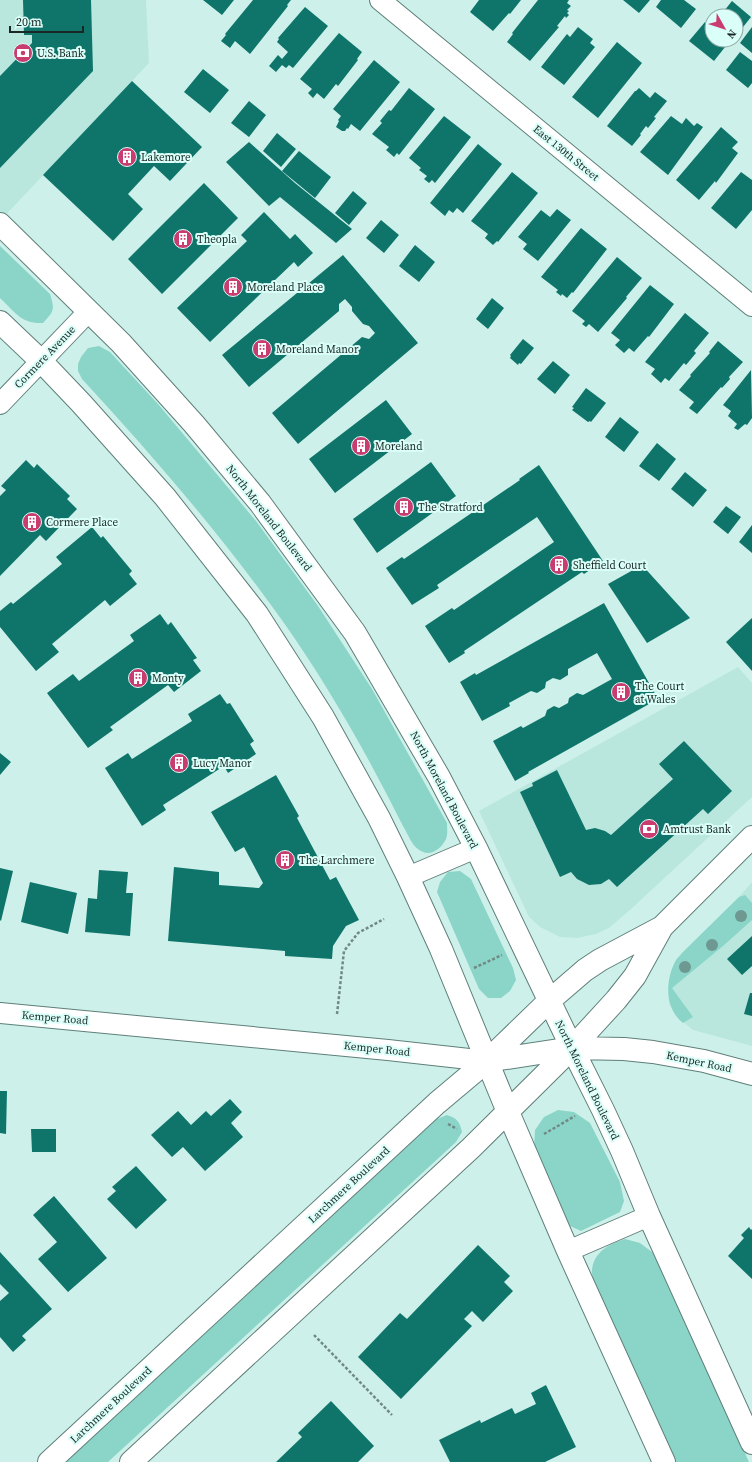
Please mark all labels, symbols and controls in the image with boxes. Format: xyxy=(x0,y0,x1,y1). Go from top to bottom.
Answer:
scale bar xyxy=(10,8,83,34)
north arrow xyxy=(704,8,744,48)
text: 20 m xyxy=(16,14,42,30)
text: N xyxy=(723,26,740,42)
bank icon: U.S. Bank xyxy=(12,42,34,64)
place label: U.S. Bank xyxy=(37,46,85,61)
street label: East 130th Street xyxy=(530,122,602,185)
building icon: Lakemore xyxy=(116,146,138,168)
place label: Lakemore xyxy=(141,150,191,165)
building icon: Theopla xyxy=(172,228,194,250)
place label: Theopla xyxy=(197,232,237,247)
building icon: Moreland Place xyxy=(222,276,244,298)
place label: Moreland Place xyxy=(247,280,324,295)
street label: Cormere Avenue xyxy=(11,322,79,392)
building icon: Moreland Manor xyxy=(251,338,273,360)
place label: Moreland Manor xyxy=(276,342,359,357)
building icon: Moreland xyxy=(350,435,372,457)
place label: Moreland xyxy=(375,439,423,454)
street label: North Moreland Boulevard xyxy=(223,462,316,575)
building icon: The Stratford xyxy=(393,496,415,518)
place label: The Stratford xyxy=(418,500,484,515)
building icon: Cormere Place xyxy=(21,511,43,533)
place label: Cormere Place xyxy=(46,515,118,530)
building icon: Sheffield Court xyxy=(548,554,570,576)
place label: Sheffield Court xyxy=(573,558,646,573)
building icon: Monty xyxy=(127,667,149,689)
place label: Monty xyxy=(152,671,184,686)
place label: The Court at Wales xyxy=(635,679,685,707)
building icon: The Court at Wales xyxy=(610,681,632,703)
street label: North Moreland Boulevard xyxy=(407,729,482,852)
building icon: Lucy Manor xyxy=(168,752,190,774)
place label: Lucy Manor xyxy=(193,756,252,771)
bank icon: Amtrust Bank xyxy=(638,818,660,840)
place label: Amtrust Bank xyxy=(663,822,732,837)
building icon: The Larchmere xyxy=(274,849,296,871)
place label: The Larchmere xyxy=(299,853,375,868)
street label: Kemper Road xyxy=(21,1008,90,1028)
street label: North Moreland Boulevard xyxy=(551,1018,623,1143)
street label: Kemper Road xyxy=(343,1038,412,1060)
street label: Kemper Road xyxy=(665,1048,734,1076)
street label: Larchmere Boulevard xyxy=(305,1143,394,1227)
street label: Larchmere Boulevard xyxy=(67,1363,156,1447)

